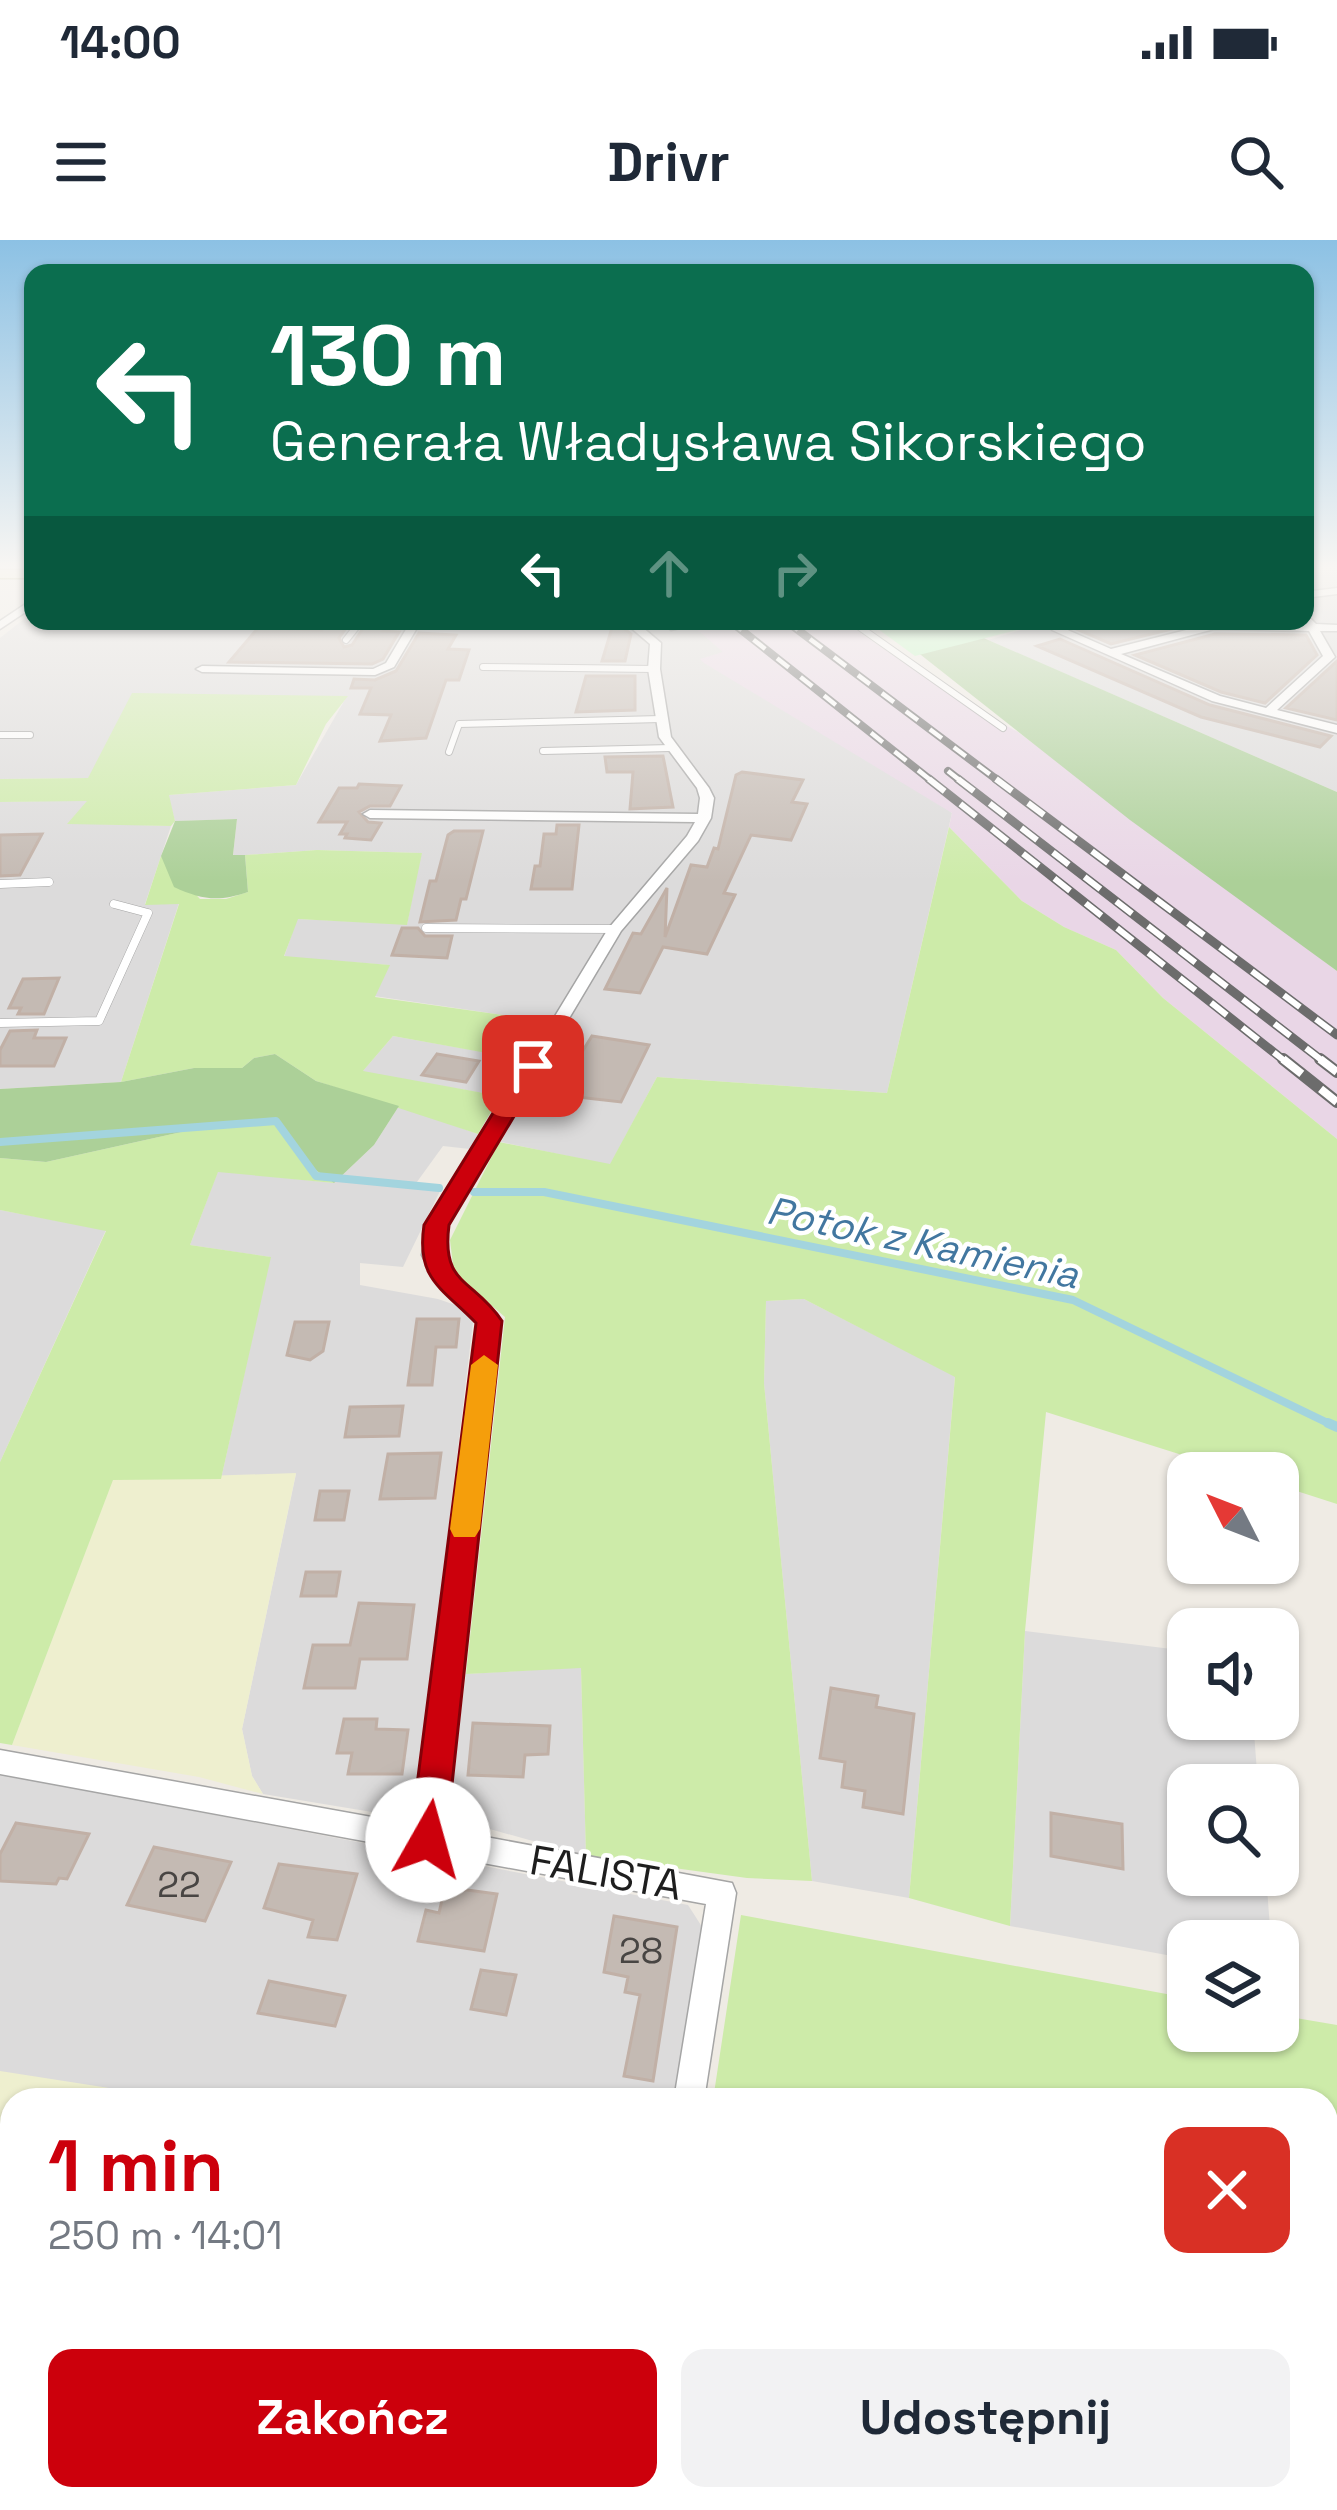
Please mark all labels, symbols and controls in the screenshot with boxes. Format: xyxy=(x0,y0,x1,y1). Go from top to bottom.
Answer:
text: 14:00 xyxy=(60,14,181,71)
text: Drivr xyxy=(607,128,730,197)
icon: menu xyxy=(48,129,114,195)
icon: search xyxy=(1223,129,1289,195)
text: 130 m xyxy=(270,302,507,410)
icon: left xyxy=(72,312,228,468)
text: Generała Władysława Sikorskiego xyxy=(270,407,1147,476)
icon: left xyxy=(510,540,576,606)
icon: ahead xyxy=(636,540,702,606)
icon: right xyxy=(762,540,828,606)
pin xyxy=(482,1015,584,1117)
icon: arrive xyxy=(500,1033,566,1099)
water label: Potok z Kamienia xyxy=(763,1186,1084,1300)
north arrow xyxy=(1167,1452,1299,1584)
map controls xyxy=(1167,1452,1299,2052)
button: sound xyxy=(1167,1608,1299,1740)
button: search xyxy=(1167,1764,1299,1896)
position arrow xyxy=(365,1777,491,1903)
street label: FALISTA xyxy=(526,1833,686,1912)
house number: 22 xyxy=(157,1862,201,1908)
button: layers xyxy=(1167,1920,1299,2052)
house number: 28 xyxy=(619,1928,663,1974)
text: 1 min xyxy=(48,2120,224,2212)
button: close xyxy=(1164,2127,1290,2253)
text: 250 m · 14:01 xyxy=(48,2211,283,2260)
button: Zakończ xyxy=(48,2349,657,2487)
button: Udostępnij xyxy=(681,2349,1290,2487)

